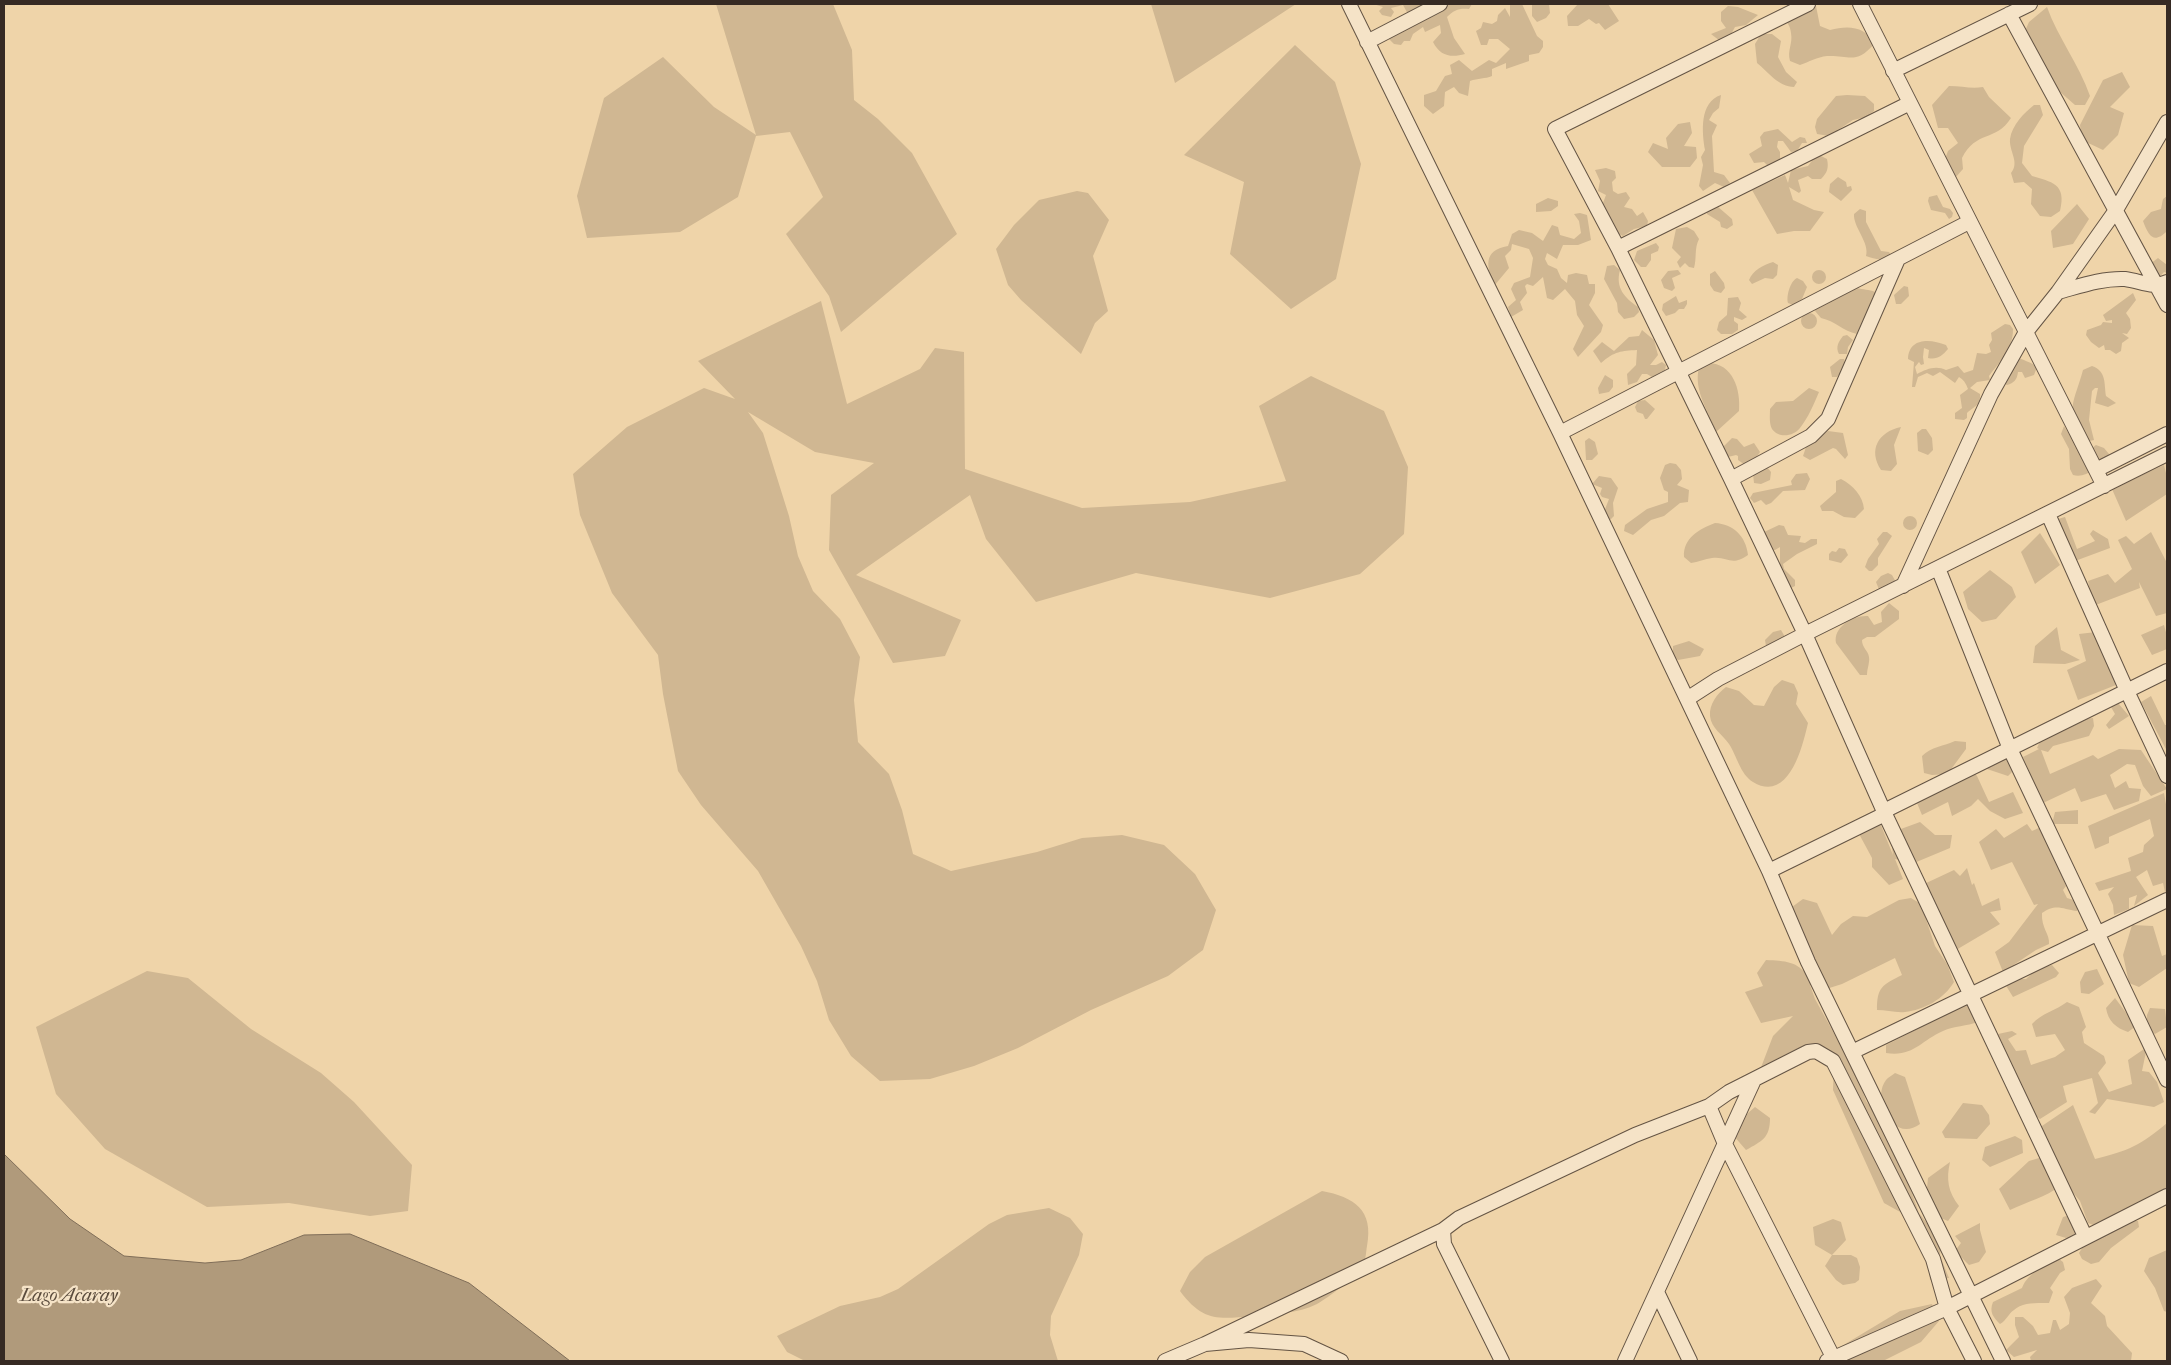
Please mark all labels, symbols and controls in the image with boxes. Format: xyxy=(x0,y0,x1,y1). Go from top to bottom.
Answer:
water label: Lago Acaray xyxy=(20,1285,118,1307)

